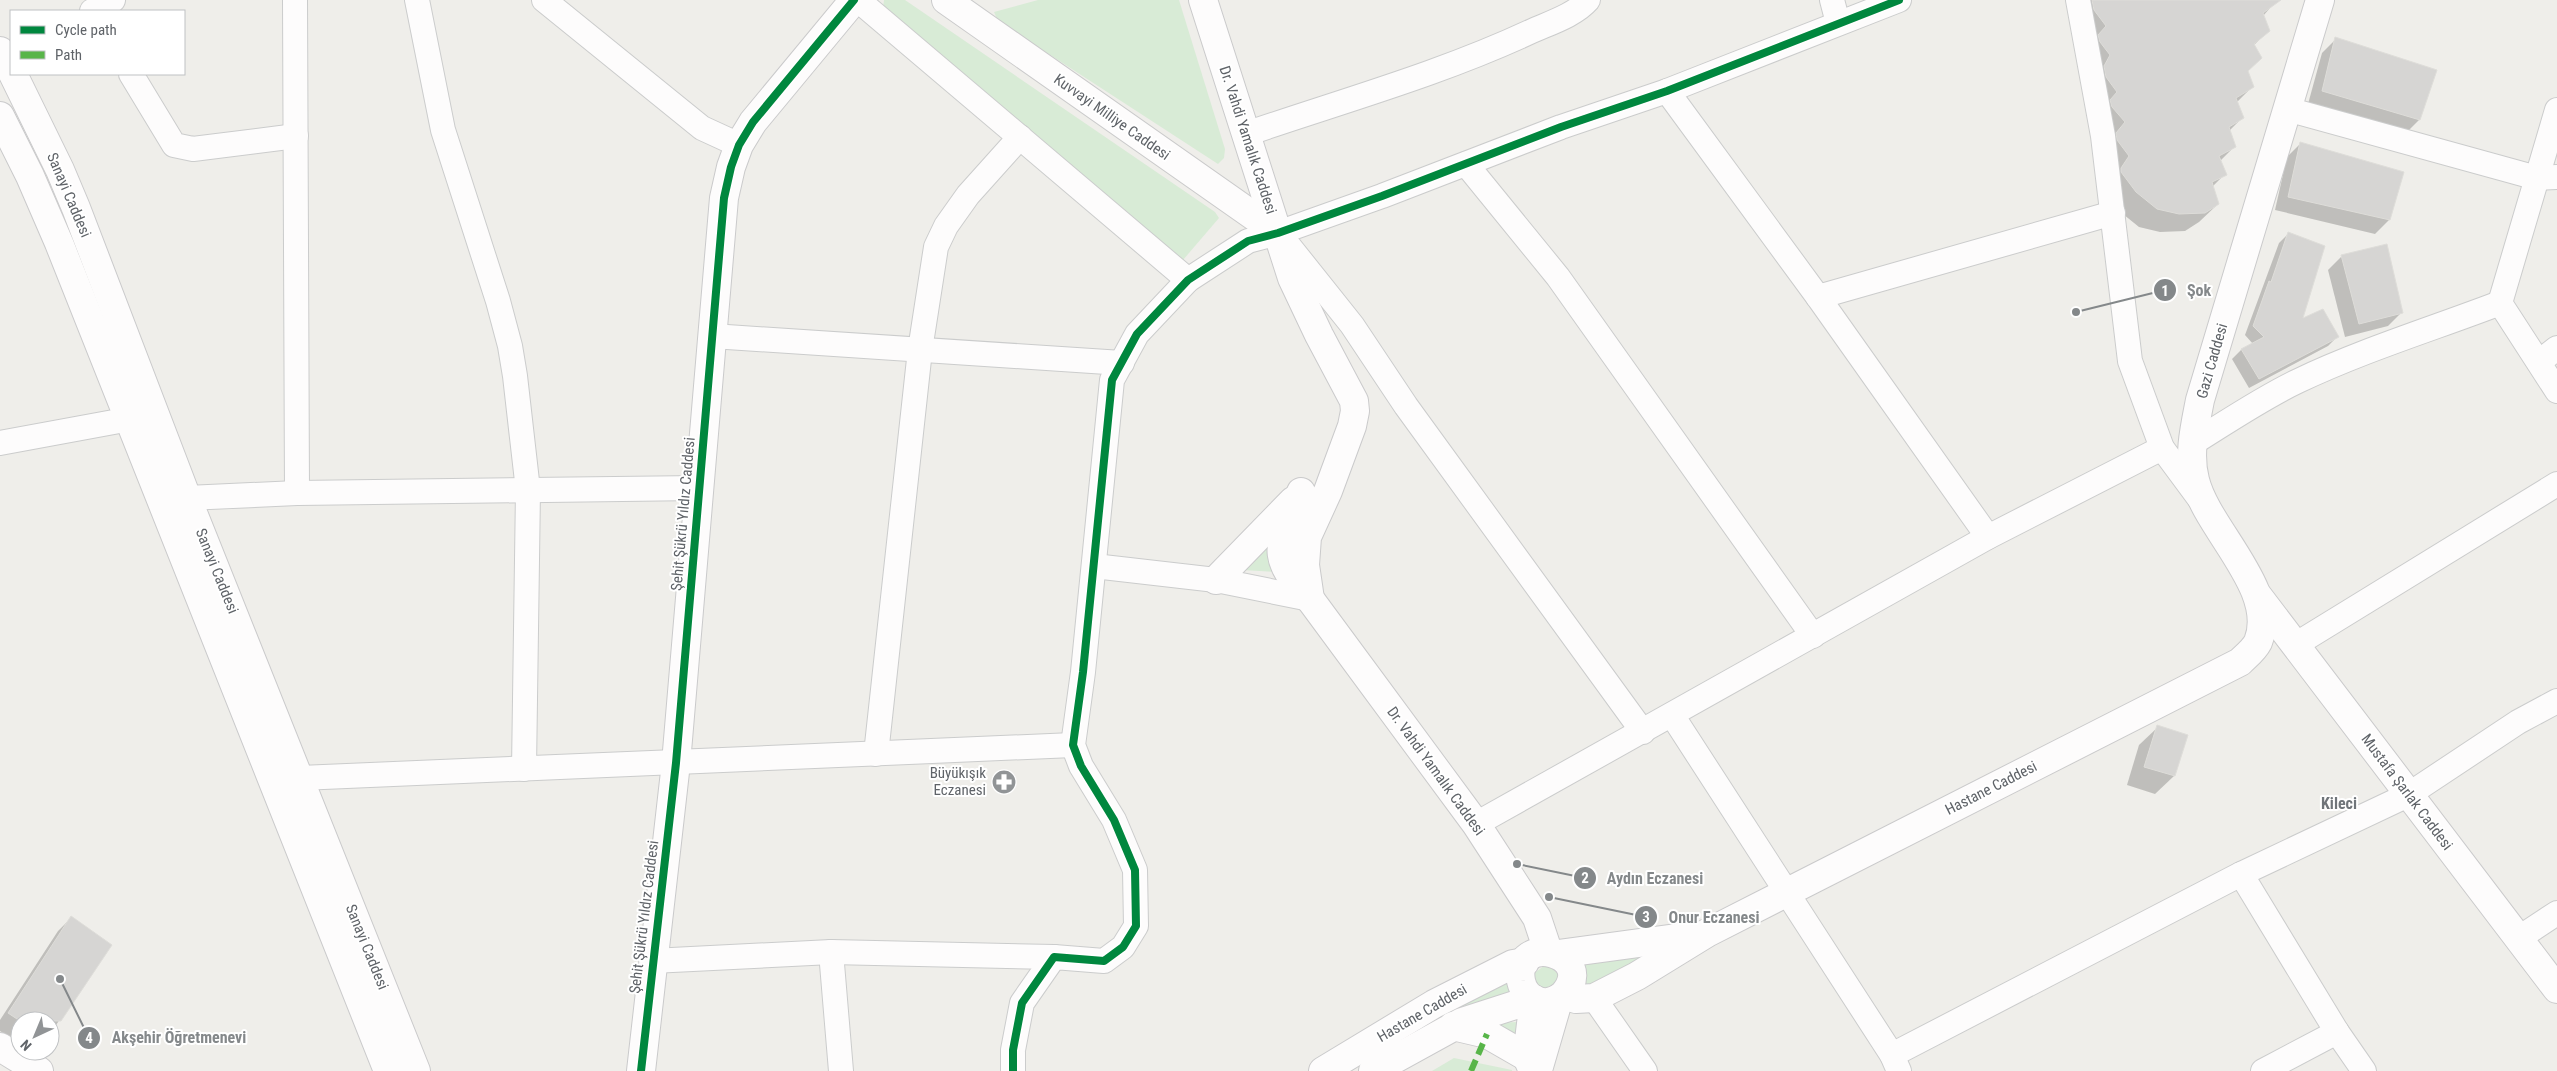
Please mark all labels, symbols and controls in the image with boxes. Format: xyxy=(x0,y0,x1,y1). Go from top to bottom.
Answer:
legend xyxy=(10,10,185,75)
text: Cycle path xyxy=(55,21,117,39)
text: Path xyxy=(55,46,82,64)
street label: Dr. Vahdi Yamalık Caddesi xyxy=(1216,64,1280,216)
street label: Kuvvayi Milliye Caddesi xyxy=(1050,70,1174,164)
street label: Sanayi Caddesi xyxy=(43,150,95,240)
callout: Şok xyxy=(2152,275,2222,306)
text: Şok xyxy=(2187,281,2211,300)
text: 1 xyxy=(2161,282,2169,300)
street label: Gazi Caddesi xyxy=(2193,321,2231,401)
street label: Şehit Şükrü Yıldız Caddesi xyxy=(667,436,699,592)
street label: Sanayi Caddesi xyxy=(192,526,242,616)
street label: Dr. Vahdi Yamalık Caddesi xyxy=(1383,703,1489,839)
street label: Mustafa Şarlak Caddesi xyxy=(2357,730,2457,854)
street label: Hastane Caddesi xyxy=(1942,757,2040,819)
place label: Büyükışık Eczanesi xyxy=(930,764,986,799)
pharmacy icon: Büyükışık Eczanesi xyxy=(991,769,1017,795)
district label: Kileci xyxy=(2321,794,2357,813)
street label: Şehit Şükrü Yıldız Caddesi xyxy=(626,839,662,995)
callout: Aydın Eczanesi xyxy=(1572,863,1714,894)
text: 2 xyxy=(1581,869,1589,887)
text: Aydın Eczanesi xyxy=(1607,869,1703,888)
street label: Sanayi Caddesi xyxy=(342,902,392,992)
callout: Onur Eczanesi xyxy=(1633,902,1769,933)
text: 3 xyxy=(1642,908,1650,926)
text: Onur Eczanesi xyxy=(1668,908,1760,927)
street label: Hastane Caddesi xyxy=(1374,980,1470,1046)
north arrow xyxy=(10,1011,60,1061)
callout: Akşehir Öğretmenevi xyxy=(77,1022,256,1053)
text: Akşehir Öğretmenevi xyxy=(112,1028,246,1047)
text: 4 xyxy=(85,1029,93,1047)
text: N xyxy=(17,1037,35,1054)

